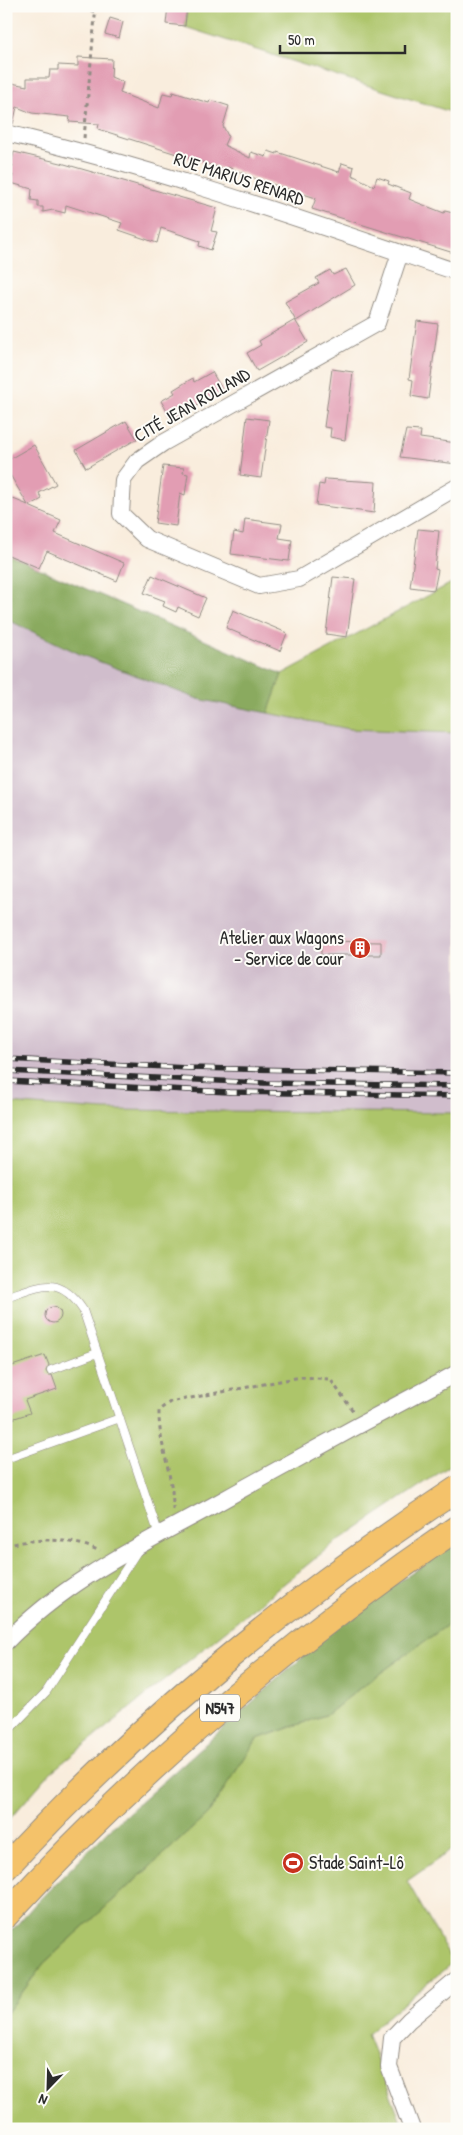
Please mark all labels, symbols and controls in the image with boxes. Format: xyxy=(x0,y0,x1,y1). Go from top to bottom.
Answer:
scale bar xyxy=(280,22,406,54)
text: 50 m xyxy=(288,29,315,50)
street label: RUE MARIUS RENARD xyxy=(171,146,308,211)
street label: CITÉ JEAN ROLLAND xyxy=(129,361,255,448)
place label: Atelier aux Wagons - Service de cour xyxy=(220,925,344,971)
building icon: Atelier aux Wagons - Service de cour xyxy=(348,936,372,960)
road number: N547 xyxy=(200,1695,240,1722)
place label: Stade Saint-Lô xyxy=(309,1850,404,1875)
sports icon: Stade Saint-Lô xyxy=(281,1851,305,1875)
north arrow xyxy=(22,2062,72,2112)
text: N xyxy=(35,2090,50,2111)

